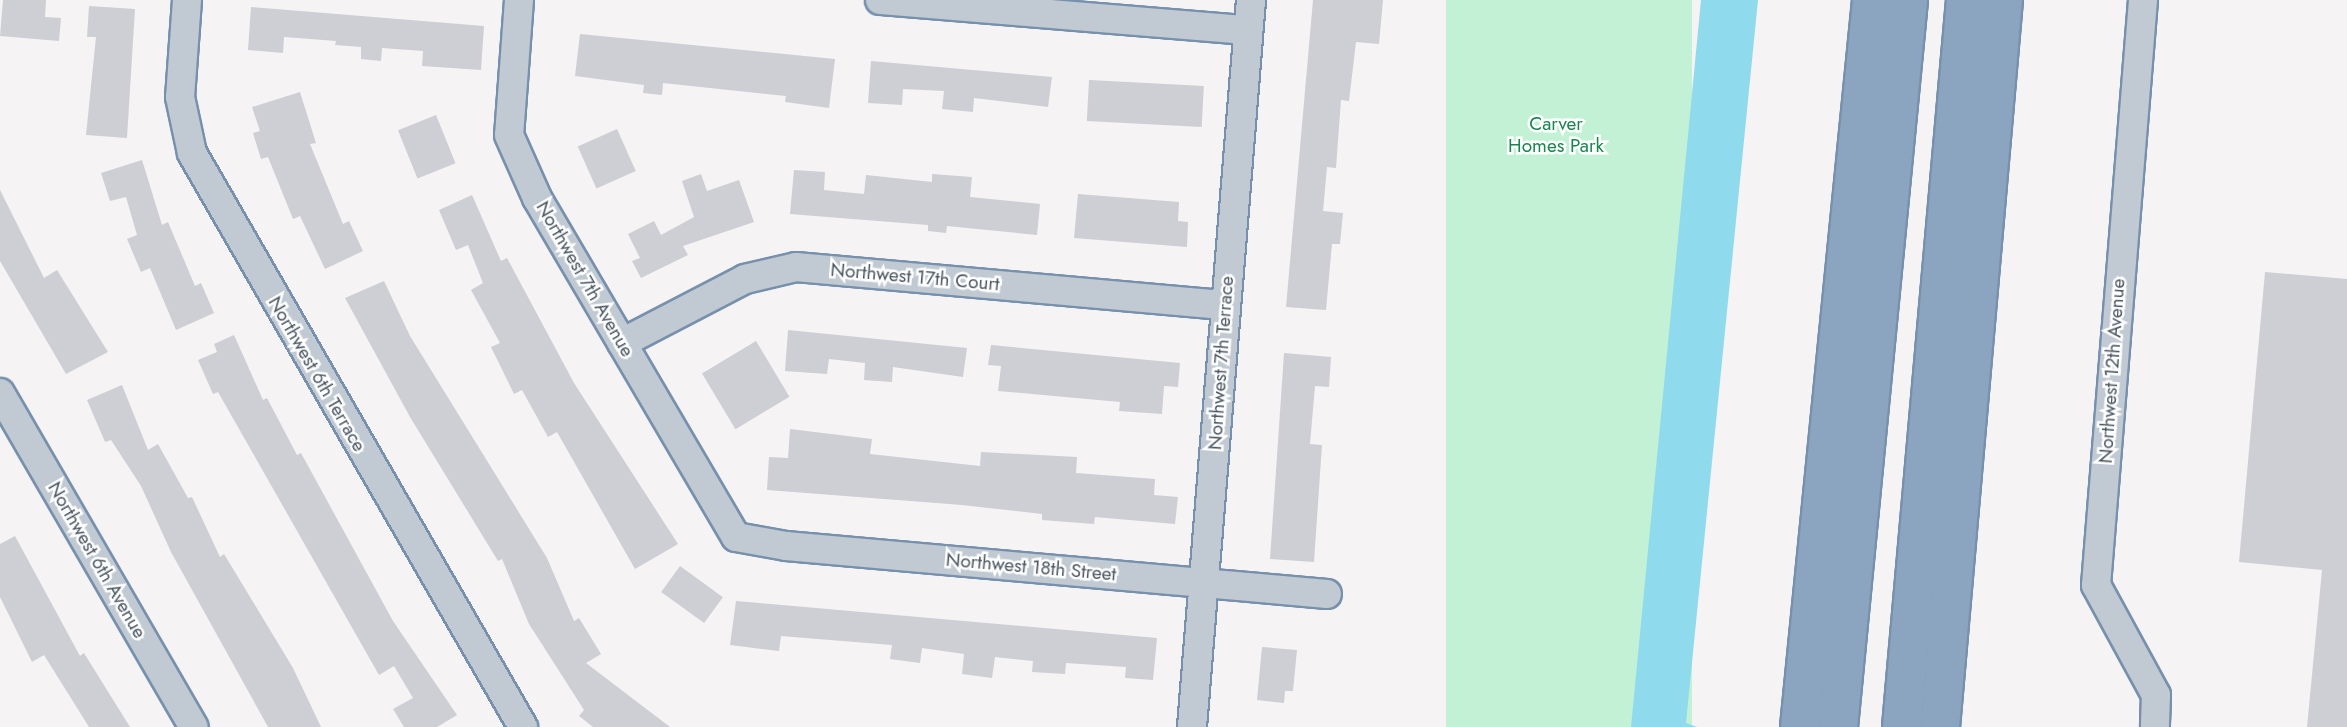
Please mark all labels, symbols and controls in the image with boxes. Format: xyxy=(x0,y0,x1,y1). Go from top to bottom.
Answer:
park label: Carver Homes Park xyxy=(1508,113,1604,157)
street label: Northwest 7th Avenue xyxy=(531,197,639,361)
street label: Northwest 17th Court xyxy=(830,258,1000,296)
street label: Northwest 7th Terrace xyxy=(1204,275,1238,451)
street label: Northwest 12th Avenue xyxy=(2094,278,2130,464)
street label: Northwest 6th Terrace xyxy=(263,292,371,456)
street label: Northwest 6th Avenue xyxy=(43,478,151,642)
street label: Northwest 18th Street xyxy=(945,548,1117,586)

